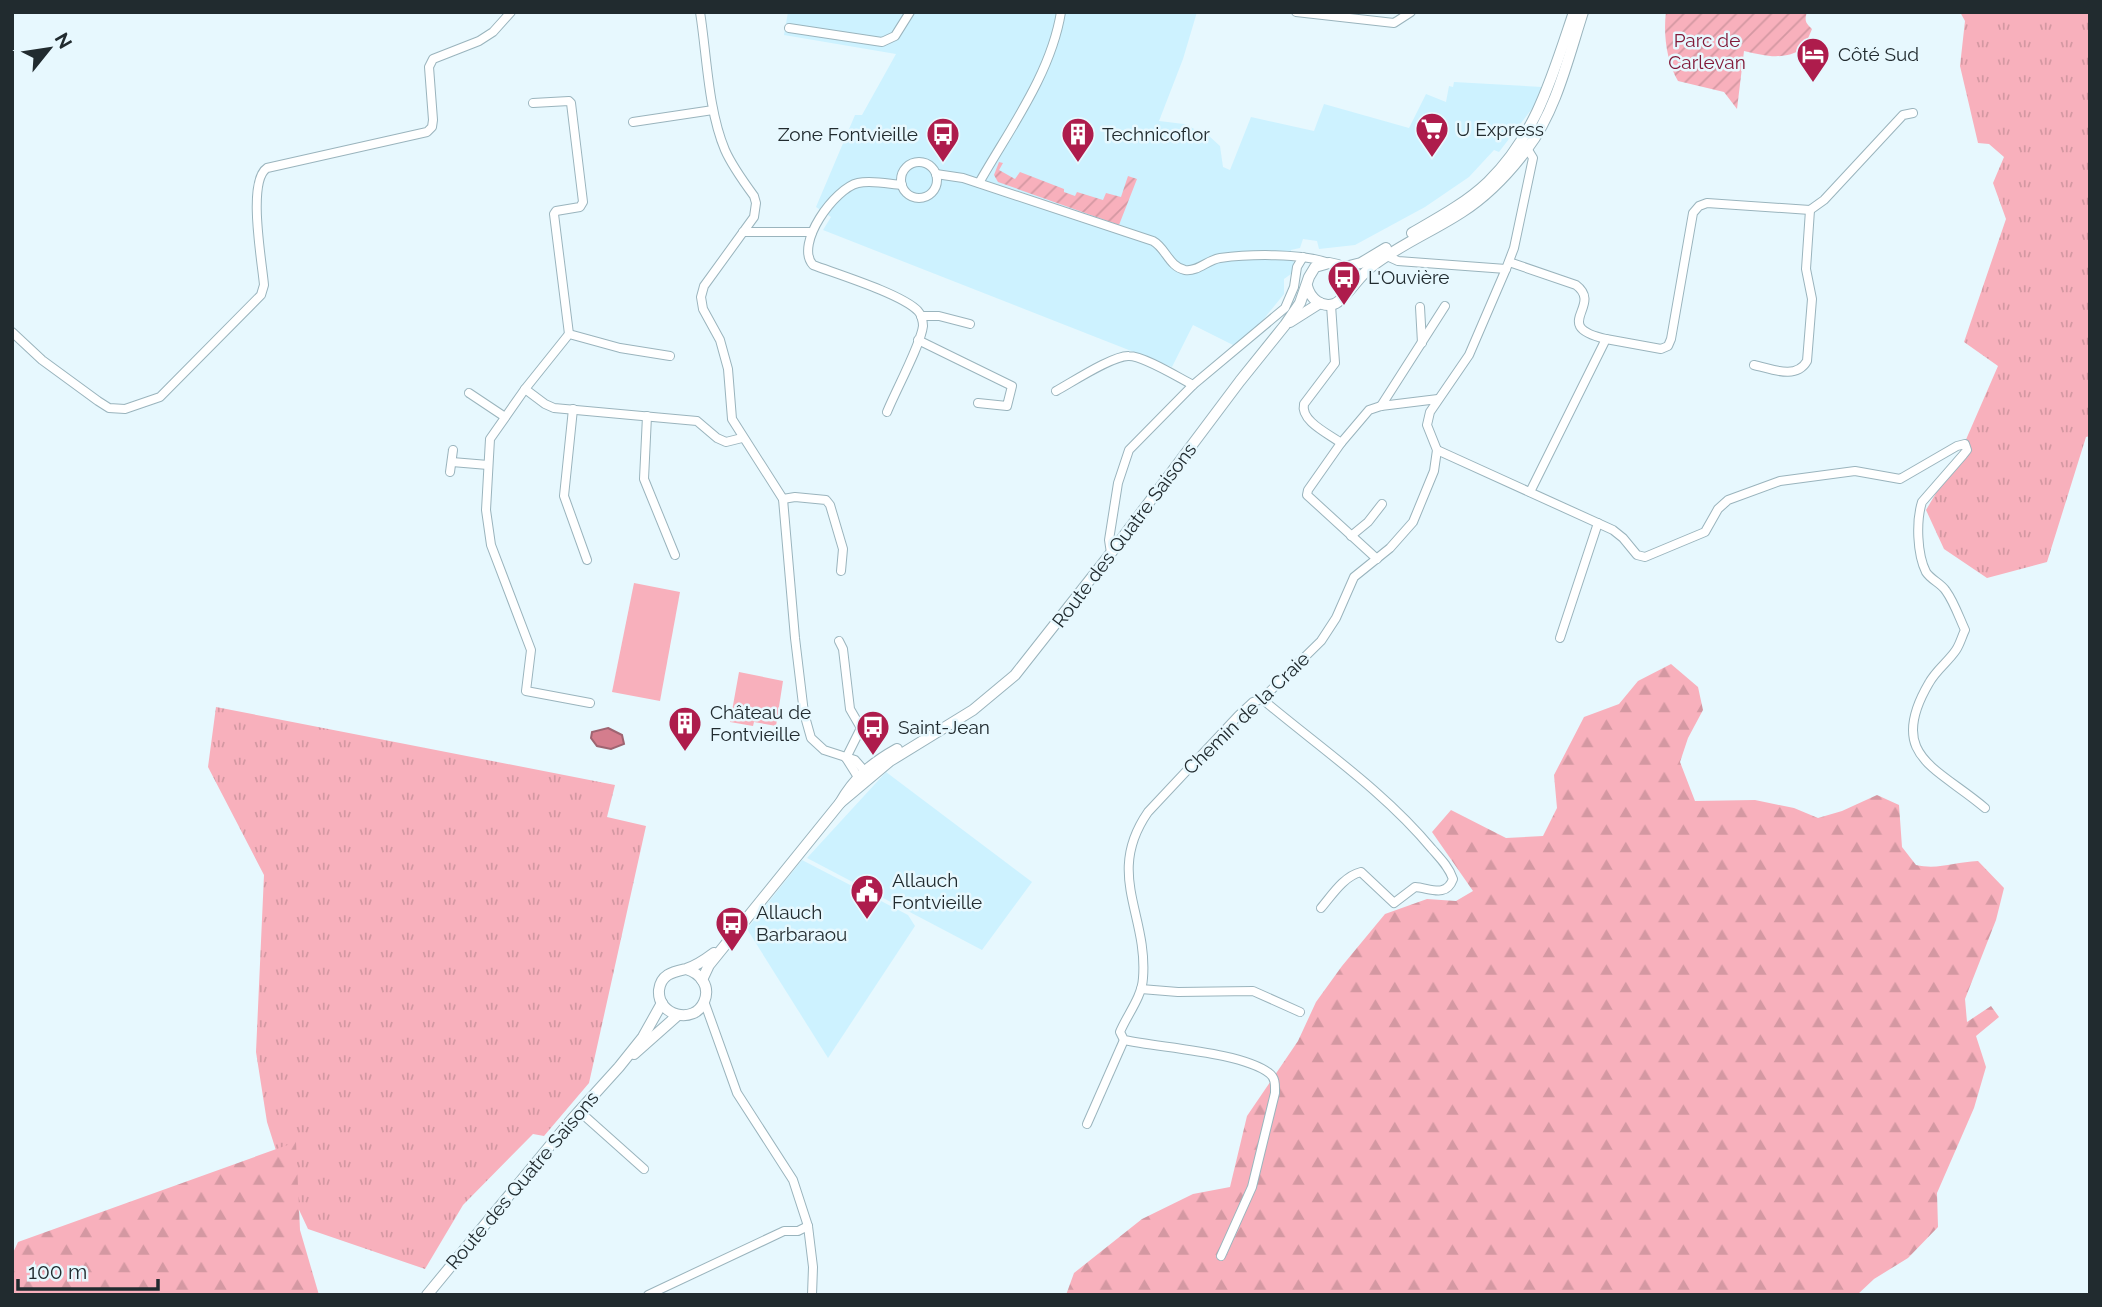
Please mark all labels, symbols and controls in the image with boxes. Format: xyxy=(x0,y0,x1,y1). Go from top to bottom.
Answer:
north arrow xyxy=(14,14,84,84)
text: N xyxy=(51,29,77,52)
park label: Parc de Carlevan xyxy=(1668,29,1746,73)
hotel icon: Côté Sud xyxy=(1794,35,1832,84)
place label: Côté Sud xyxy=(1838,43,1919,65)
supermarket icon: U Express xyxy=(1413,110,1451,159)
bus stop icon: Zone Fontvieille xyxy=(924,115,962,164)
building icon: Technicoflor xyxy=(1059,115,1097,164)
place label: U Express xyxy=(1456,118,1544,140)
place label: Zone Fontvieille xyxy=(778,123,918,145)
place label: Technicoflor xyxy=(1102,123,1210,145)
bus stop icon: L'Ouvière xyxy=(1325,258,1363,307)
place label: L'Ouvière xyxy=(1368,266,1449,288)
street label: Route des Quatre Saisons xyxy=(1047,438,1201,632)
street label: Chemin de la Craie xyxy=(1179,647,1313,779)
place label: Château de Fontvieille xyxy=(710,701,811,745)
building icon: Château de Fontvieille xyxy=(666,704,704,753)
bus stop icon: Saint-Jean xyxy=(854,708,892,757)
place label: Saint-Jean xyxy=(898,716,990,738)
place label: Allauch Fontvieille xyxy=(892,869,982,913)
public building icon: Allauch Fontvieille xyxy=(848,872,886,921)
place label: Allauch Barbaraou xyxy=(756,901,847,945)
bus stop icon: Allauch Barbaraou xyxy=(713,904,751,953)
street label: Route des Quatre Saisons xyxy=(441,1087,603,1273)
scale bar xyxy=(18,1248,158,1292)
text: 100 m xyxy=(28,1259,87,1284)

